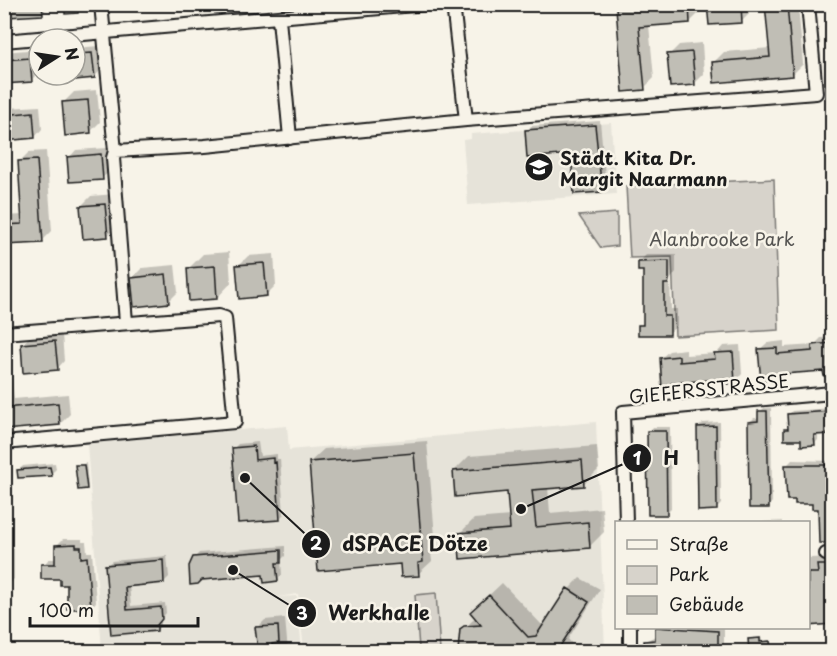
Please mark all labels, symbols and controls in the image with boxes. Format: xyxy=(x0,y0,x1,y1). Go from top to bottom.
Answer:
north arrow xyxy=(27,27,87,87)
text: N xyxy=(60,45,86,62)
place label: Städt. Kita Dr. Margit Naarmann xyxy=(560,144,727,192)
school or university icon: Städt. Kita Dr. Margit Naarmann xyxy=(523,151,555,183)
park label: Alanbrooke Park xyxy=(649,225,795,252)
street label: GIEFERSSTRASSE xyxy=(628,366,790,410)
callout: H xyxy=(622,439,691,477)
text: H xyxy=(663,442,679,472)
text: 1 xyxy=(633,444,642,471)
legend xyxy=(615,521,810,629)
callout: dSPACE Dötze xyxy=(301,525,499,563)
text: dSPACE Dötze xyxy=(342,528,488,558)
text: 2 xyxy=(310,529,323,556)
text: Straße xyxy=(669,530,729,557)
text: Park xyxy=(669,560,709,587)
scale bar xyxy=(30,590,198,628)
text: Gebäude xyxy=(669,590,744,617)
callout: Werkhalle xyxy=(287,594,442,632)
text: 100 m xyxy=(39,596,94,623)
text: Werkhalle xyxy=(328,597,430,627)
text: 3 xyxy=(296,599,308,626)

